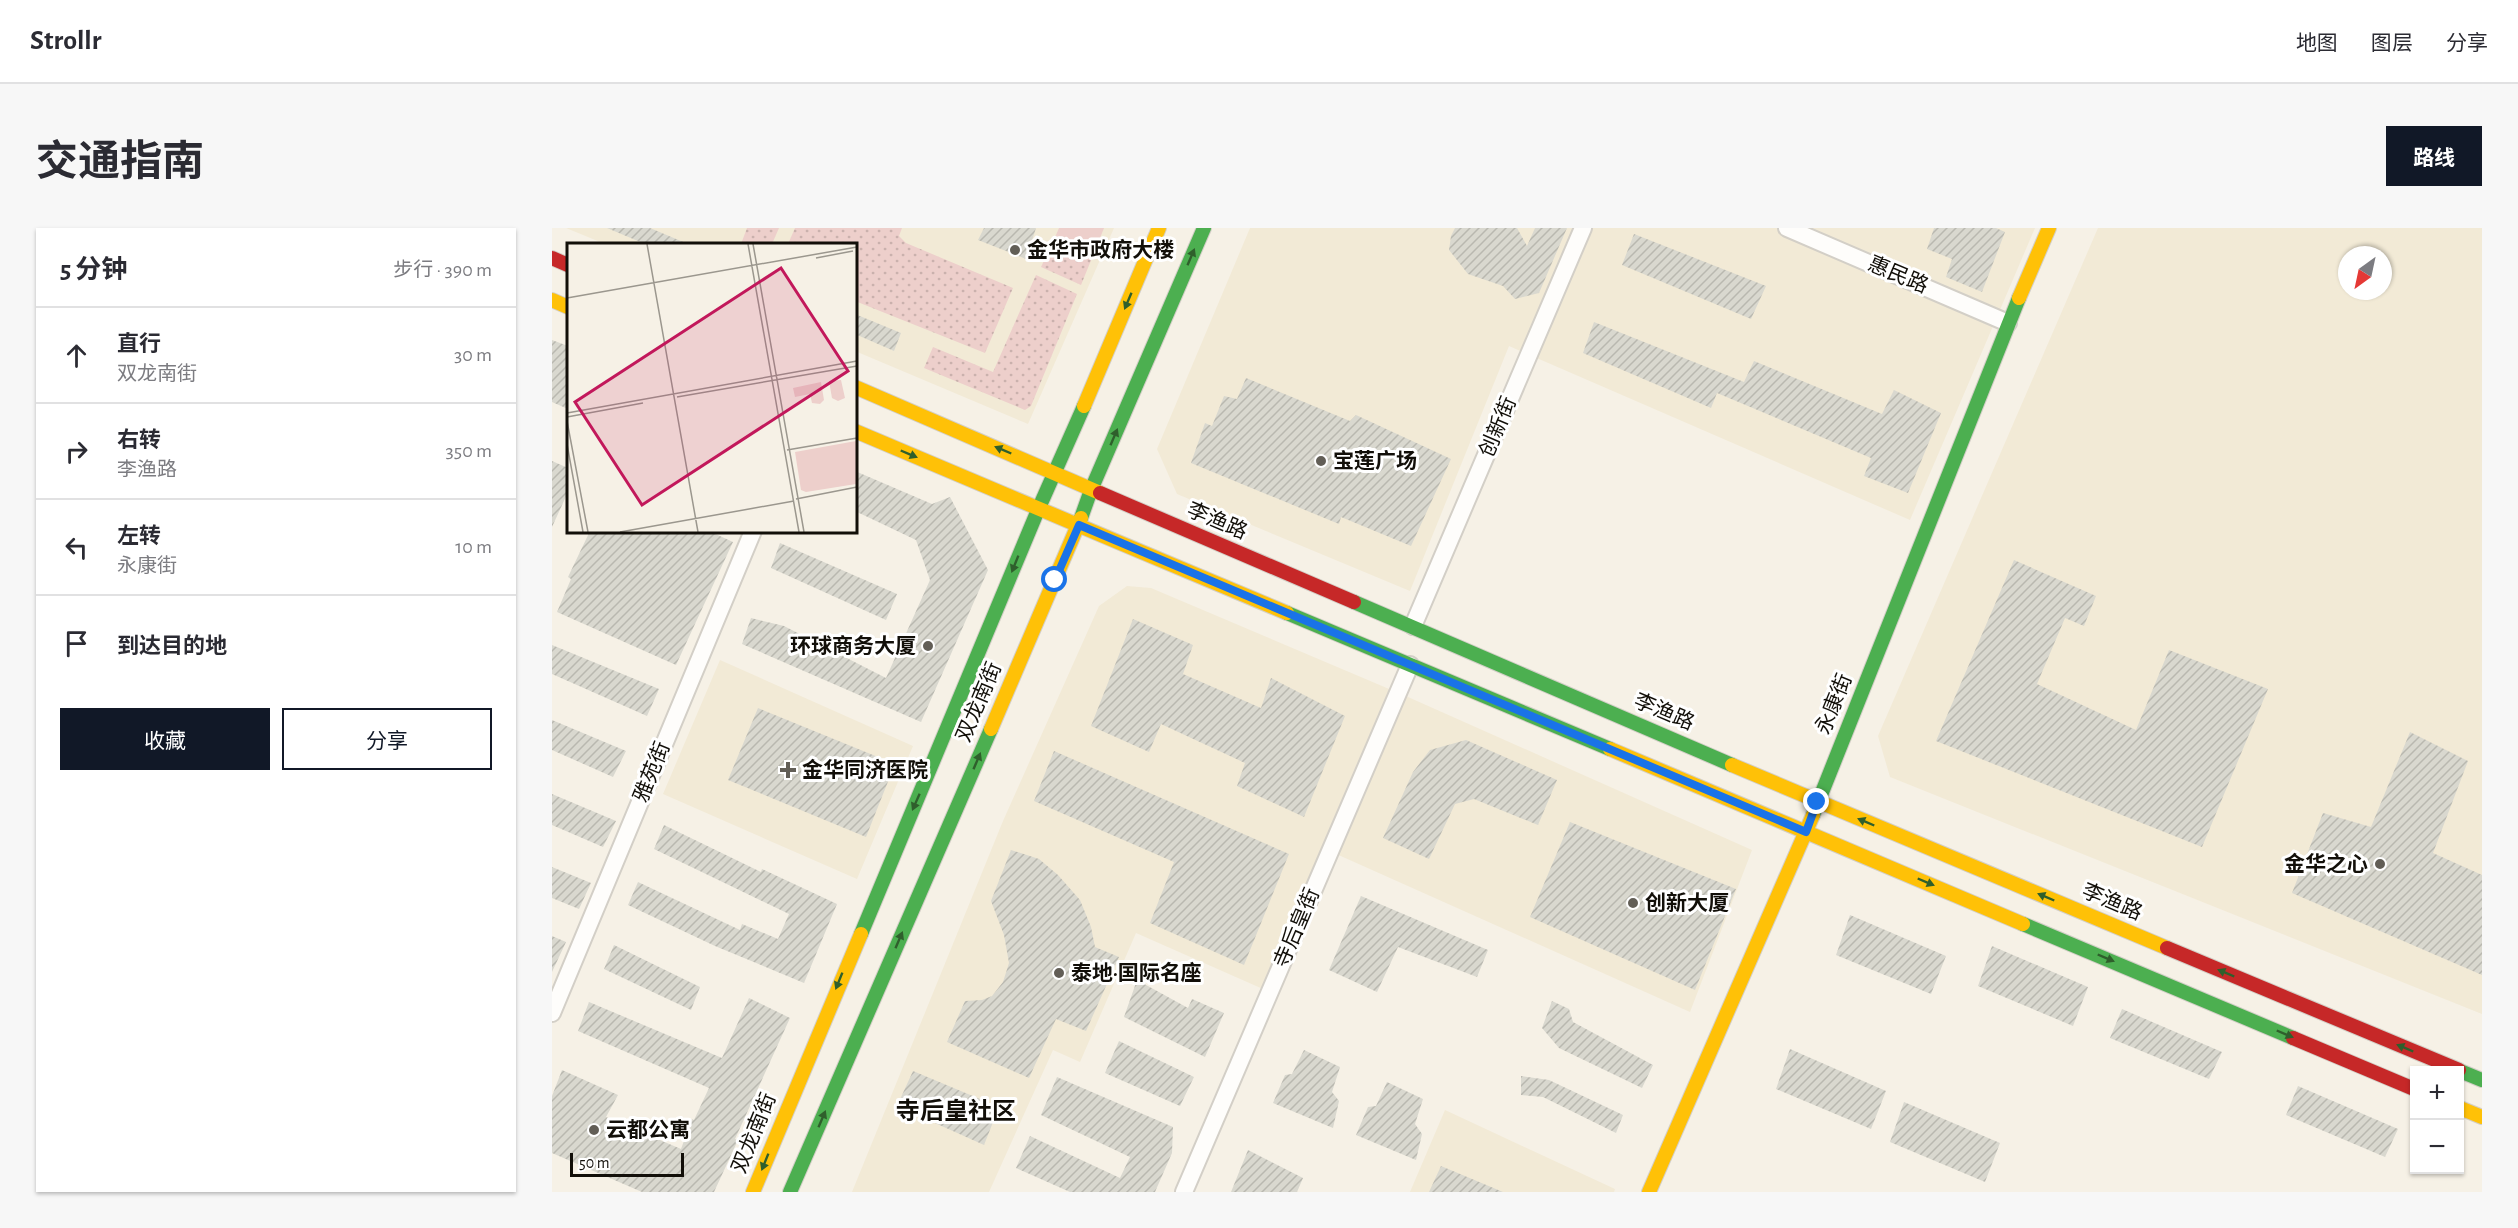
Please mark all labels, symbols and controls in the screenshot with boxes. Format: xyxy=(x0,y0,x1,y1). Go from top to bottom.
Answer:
text: Strollr xyxy=(30,27,101,55)
text: 地图 xyxy=(2296,33,2338,54)
text: 图层 xyxy=(2371,33,2413,54)
text: 分享 xyxy=(2446,33,2488,54)
button: 路线 xyxy=(2386,126,2482,186)
text: 交通指南 xyxy=(36,141,204,183)
place label: 金华市政府大楼 xyxy=(1027,238,1174,261)
inset map xyxy=(567,243,856,532)
marker: 金华市政府大楼 xyxy=(1008,243,1022,257)
north arrow xyxy=(2338,246,2392,300)
one-way arrow xyxy=(1186,248,1196,266)
street label: 惠民路 xyxy=(1865,252,1931,297)
text: 5 分钟 xyxy=(60,257,127,283)
text: 步行 · 390 m xyxy=(393,260,492,280)
one-way arrow xyxy=(1123,293,1133,311)
text: 直行 xyxy=(117,333,161,355)
icon: ahead xyxy=(60,339,93,372)
text: 30 m xyxy=(454,345,492,365)
text: 双龙南街 xyxy=(117,364,197,384)
street label: 创新街 xyxy=(1475,394,1520,460)
one-way arrow xyxy=(1109,427,1119,445)
text: 右转 xyxy=(117,429,161,451)
icon: right xyxy=(60,435,93,468)
text: 350 m xyxy=(446,441,492,461)
one-way arrow xyxy=(994,446,1011,455)
one-way arrow xyxy=(900,449,918,459)
place label: 宝莲广场 xyxy=(1333,449,1417,472)
marker: 宝莲广场 xyxy=(1314,454,1328,468)
text: 李渔路 xyxy=(117,460,177,480)
street label: 李渔路 xyxy=(1184,498,1250,543)
text: 左转 xyxy=(117,525,161,547)
icon: left xyxy=(60,531,93,564)
text: 10 m xyxy=(455,537,492,557)
one-way arrow xyxy=(1010,555,1019,573)
text: 永康街 xyxy=(117,556,177,576)
route start xyxy=(1041,566,1067,592)
icon: arrive xyxy=(60,627,93,660)
place label: 环球商务大厦 xyxy=(790,634,916,657)
text: 到达目的地 xyxy=(117,635,227,657)
marker: 环球商务大厦 xyxy=(921,639,935,653)
street label: 双龙南街 xyxy=(952,659,1005,745)
street label: 永康街 xyxy=(1812,670,1856,737)
street label: 李渔路 xyxy=(1631,689,1697,734)
button: 收藏 xyxy=(60,708,270,770)
button: 分享 xyxy=(282,708,492,770)
street label: 雅苑街 xyxy=(630,738,674,805)
one-way arrow xyxy=(972,753,981,770)
place label: 金华同济医院 xyxy=(802,758,928,781)
marker: 金华同济医院 xyxy=(779,761,797,779)
route end xyxy=(1803,788,1829,814)
one-way arrow xyxy=(911,794,921,812)
one-way arrow xyxy=(1856,817,1874,827)
place label: 金华之心 xyxy=(2284,852,2368,875)
marker: 金华之心 xyxy=(2373,857,2387,871)
one-way arrow xyxy=(1917,878,1935,888)
street label: 李渔路 xyxy=(2079,879,2145,924)
street label: 寺后皇街 xyxy=(1270,885,1323,971)
place label: 创新大厦 xyxy=(1645,891,1729,914)
one-way arrow xyxy=(2036,892,2054,902)
marker: 创新大厦 xyxy=(1626,896,1640,910)
one-way arrow xyxy=(895,931,904,949)
one-way arrow xyxy=(2097,953,2115,963)
place label: 泰地·国际名座 xyxy=(1071,961,1202,984)
marker: 泰地·国际名座 xyxy=(1052,966,1066,980)
one-way arrow xyxy=(2216,968,2234,978)
one-way arrow xyxy=(834,973,844,991)
one-way arrow xyxy=(2277,1029,2295,1039)
one-way arrow xyxy=(2396,1043,2414,1053)
map controls xyxy=(2410,1066,2464,1174)
button: + xyxy=(2410,1066,2464,1120)
street label: 双龙南街 xyxy=(728,1090,779,1176)
district label: 寺后皇社区 xyxy=(896,1098,1016,1124)
one-way arrow xyxy=(817,1110,827,1128)
place label: 云都公寓 xyxy=(606,1119,690,1141)
button: − xyxy=(2410,1120,2464,1174)
marker: 云都公寓 xyxy=(587,1123,601,1137)
scale bar xyxy=(570,1150,684,1178)
one-way arrow xyxy=(760,1153,770,1171)
text: 50 m xyxy=(579,1155,610,1171)

